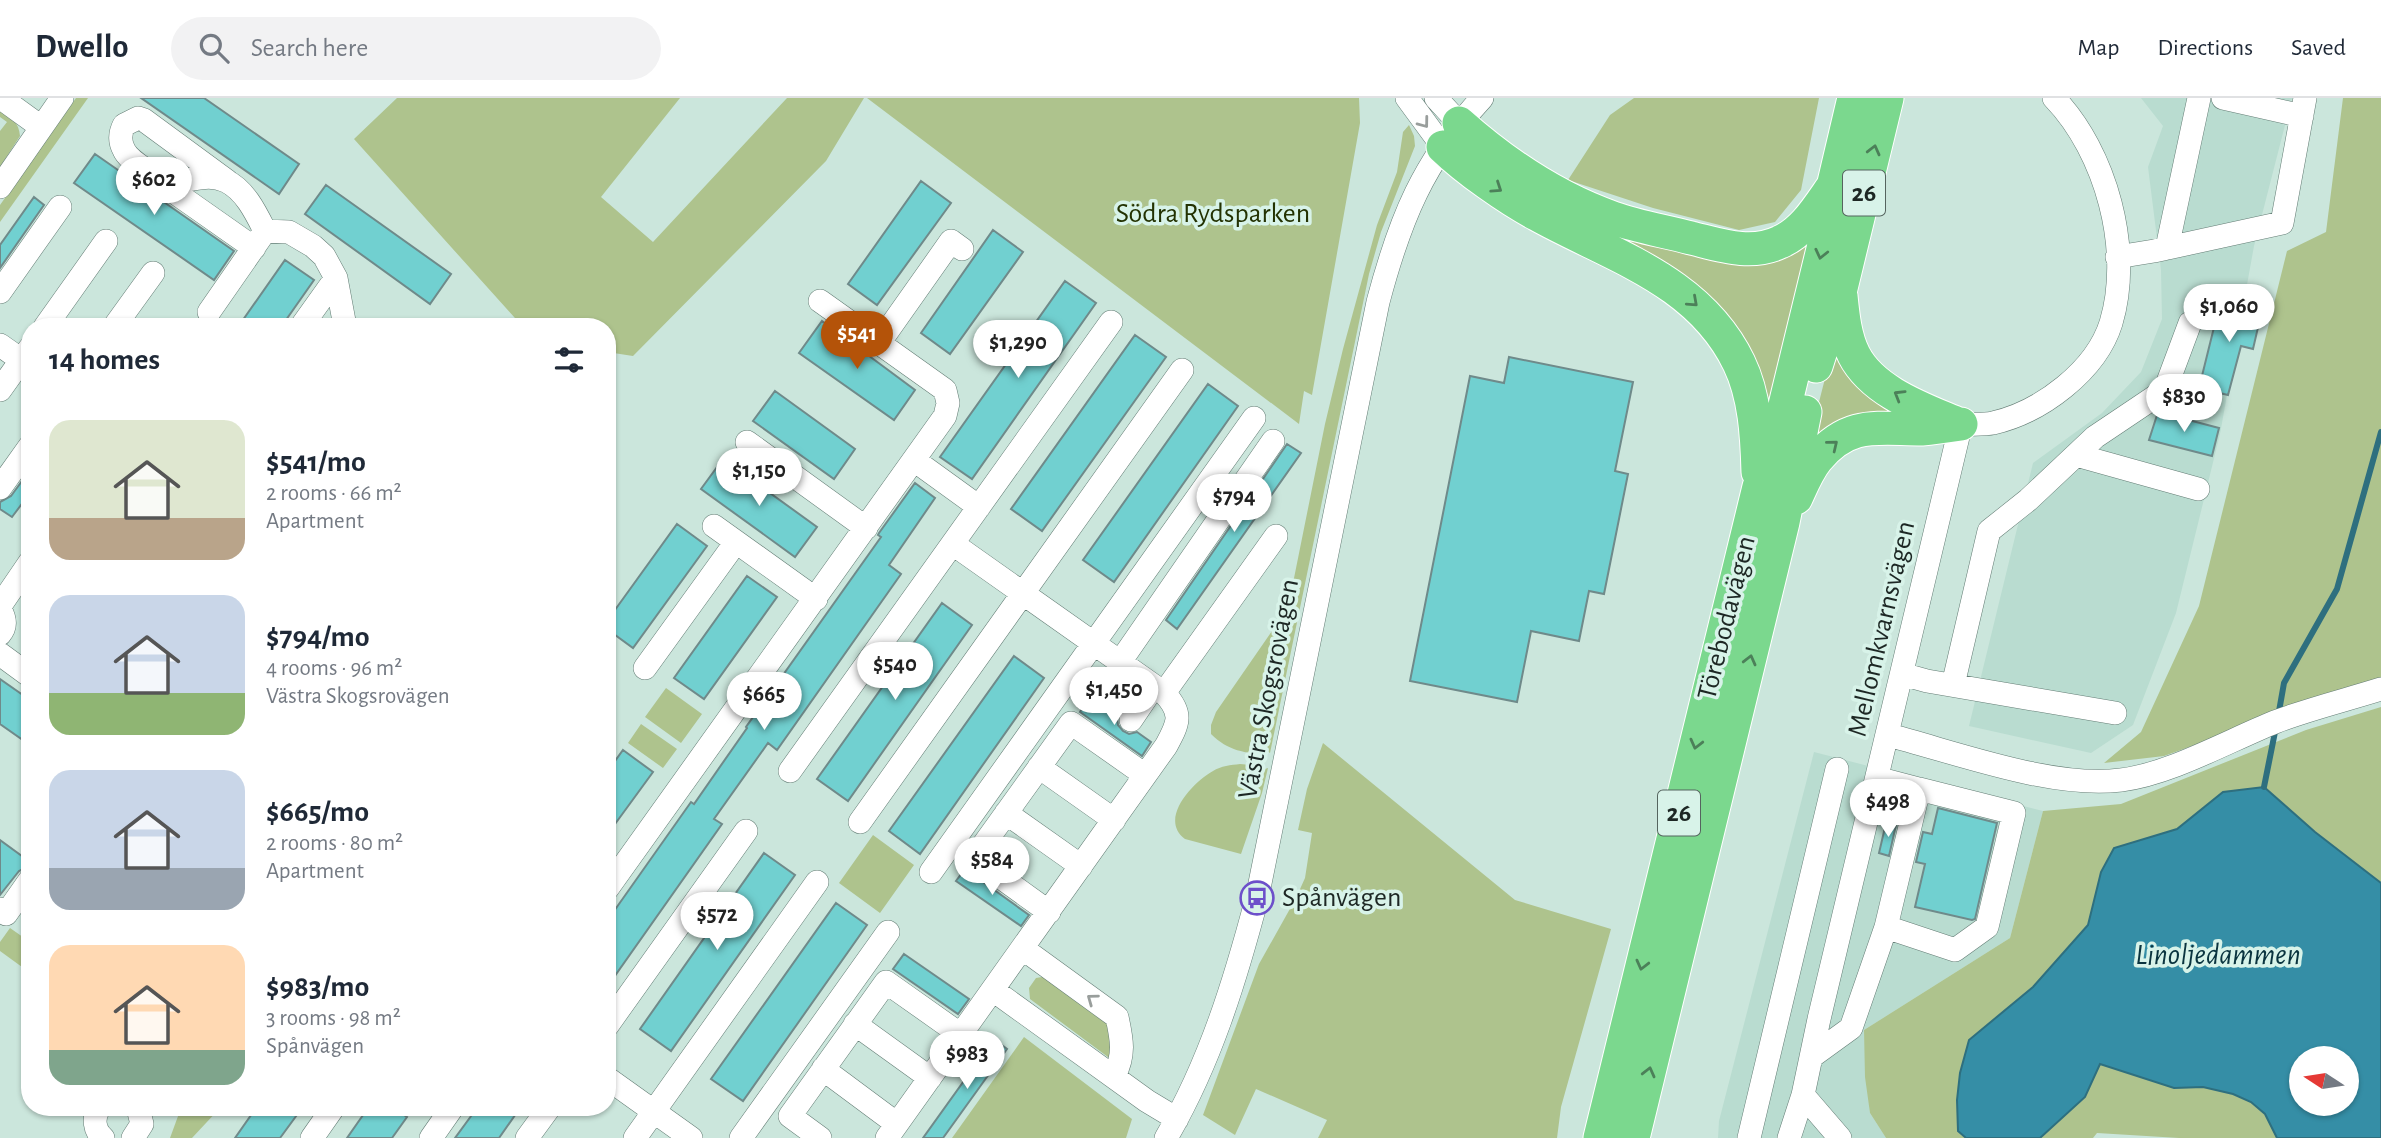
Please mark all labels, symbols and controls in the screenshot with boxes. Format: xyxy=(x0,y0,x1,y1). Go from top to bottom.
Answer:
search box xyxy=(171,17,661,80)
icon: search xyxy=(195,29,233,67)
text: Dwello xyxy=(35,31,129,64)
text: Search here xyxy=(251,35,368,61)
text: Map xyxy=(2077,36,2119,60)
text: Directions xyxy=(2157,36,2253,60)
text: Saved xyxy=(2291,36,2346,60)
one-way arrow xyxy=(1416,115,1429,127)
one-way arrow xyxy=(1866,145,1880,157)
pin: $602 xyxy=(113,158,195,217)
text: $602 xyxy=(132,168,176,191)
road number: 26 xyxy=(1843,170,1885,216)
one-way arrow xyxy=(1489,180,1502,192)
park label: Södra Rydsparken xyxy=(1116,200,1310,228)
one-way arrow xyxy=(1815,248,1830,260)
pin: $1,060 xyxy=(2172,285,2286,344)
one-way arrow xyxy=(1685,294,1698,306)
text: $1,060 xyxy=(2200,295,2258,318)
pin: $541 xyxy=(816,312,898,371)
pin: $1,290 xyxy=(961,320,1075,380)
text: $541 xyxy=(837,322,877,345)
text: $1,290 xyxy=(989,331,1047,354)
icon: filters xyxy=(550,341,588,379)
text: 14 homes xyxy=(49,345,160,375)
pin: $830 xyxy=(2143,374,2225,434)
text: $830 xyxy=(2162,385,2206,408)
one-way arrow xyxy=(1893,391,1906,404)
one-way arrow xyxy=(1825,440,1837,453)
text: $541/mo xyxy=(266,447,366,477)
icon: home xyxy=(105,448,189,532)
pin: $1,150 xyxy=(702,448,816,508)
text: $1,150 xyxy=(732,459,786,482)
pin: $794 xyxy=(1193,474,1275,534)
text: 2 rooms · 66 m² xyxy=(266,482,402,505)
text: $794 xyxy=(1213,485,1255,508)
text: Apartment xyxy=(266,510,364,533)
street label: Mellomkvarnsvägen xyxy=(1844,519,1920,739)
street label: Törebodavägen xyxy=(1693,533,1761,703)
street label: Västra Skogsrovägen xyxy=(1234,577,1304,801)
text: $794/mo xyxy=(266,622,370,652)
icon: home xyxy=(105,623,189,707)
pin: $540 xyxy=(854,642,936,702)
text: $540 xyxy=(873,653,917,676)
one-way arrow xyxy=(1742,654,1756,666)
text: 4 rooms · 96 m² xyxy=(266,657,402,680)
pin: $1,450 xyxy=(1057,668,1171,727)
pin: $665 xyxy=(723,672,805,732)
text: $1,450 xyxy=(1085,678,1143,701)
text: $665 xyxy=(743,683,785,706)
text: Västra Skogsrovägen xyxy=(266,685,450,708)
one-way arrow xyxy=(1690,738,1704,750)
pin: $498 xyxy=(1847,780,1929,839)
road number: 26 xyxy=(1658,790,1700,835)
text: $498 xyxy=(1866,790,1910,813)
text: $665/mo xyxy=(266,797,369,827)
icon: home xyxy=(105,798,189,882)
text: 2 rooms · 80 m² xyxy=(266,832,403,855)
pin: $584 xyxy=(951,838,1033,897)
text: $584 xyxy=(970,848,1014,871)
text: Apartment xyxy=(266,860,364,883)
bus stop icon: Spånvägen xyxy=(1238,879,1276,917)
place label: Spånvägen xyxy=(1282,884,1401,912)
pin: $572 xyxy=(676,892,758,952)
text: $572 xyxy=(696,903,738,926)
water label: Linoljedammen xyxy=(2135,940,2301,970)
one-way arrow xyxy=(1636,959,1650,971)
text: $983/mo xyxy=(266,972,369,1002)
icon: home xyxy=(105,973,189,1057)
one-way arrow xyxy=(1087,995,1100,1007)
text: 3 rooms · 98 m² xyxy=(266,1007,401,1030)
pin: $983 xyxy=(926,1032,1008,1091)
text: Spånvägen xyxy=(266,1035,364,1058)
text: $983 xyxy=(946,1042,988,1065)
north arrow xyxy=(2289,1046,2359,1116)
map controls xyxy=(2289,1046,2359,1116)
one-way arrow xyxy=(1641,1066,1655,1078)

